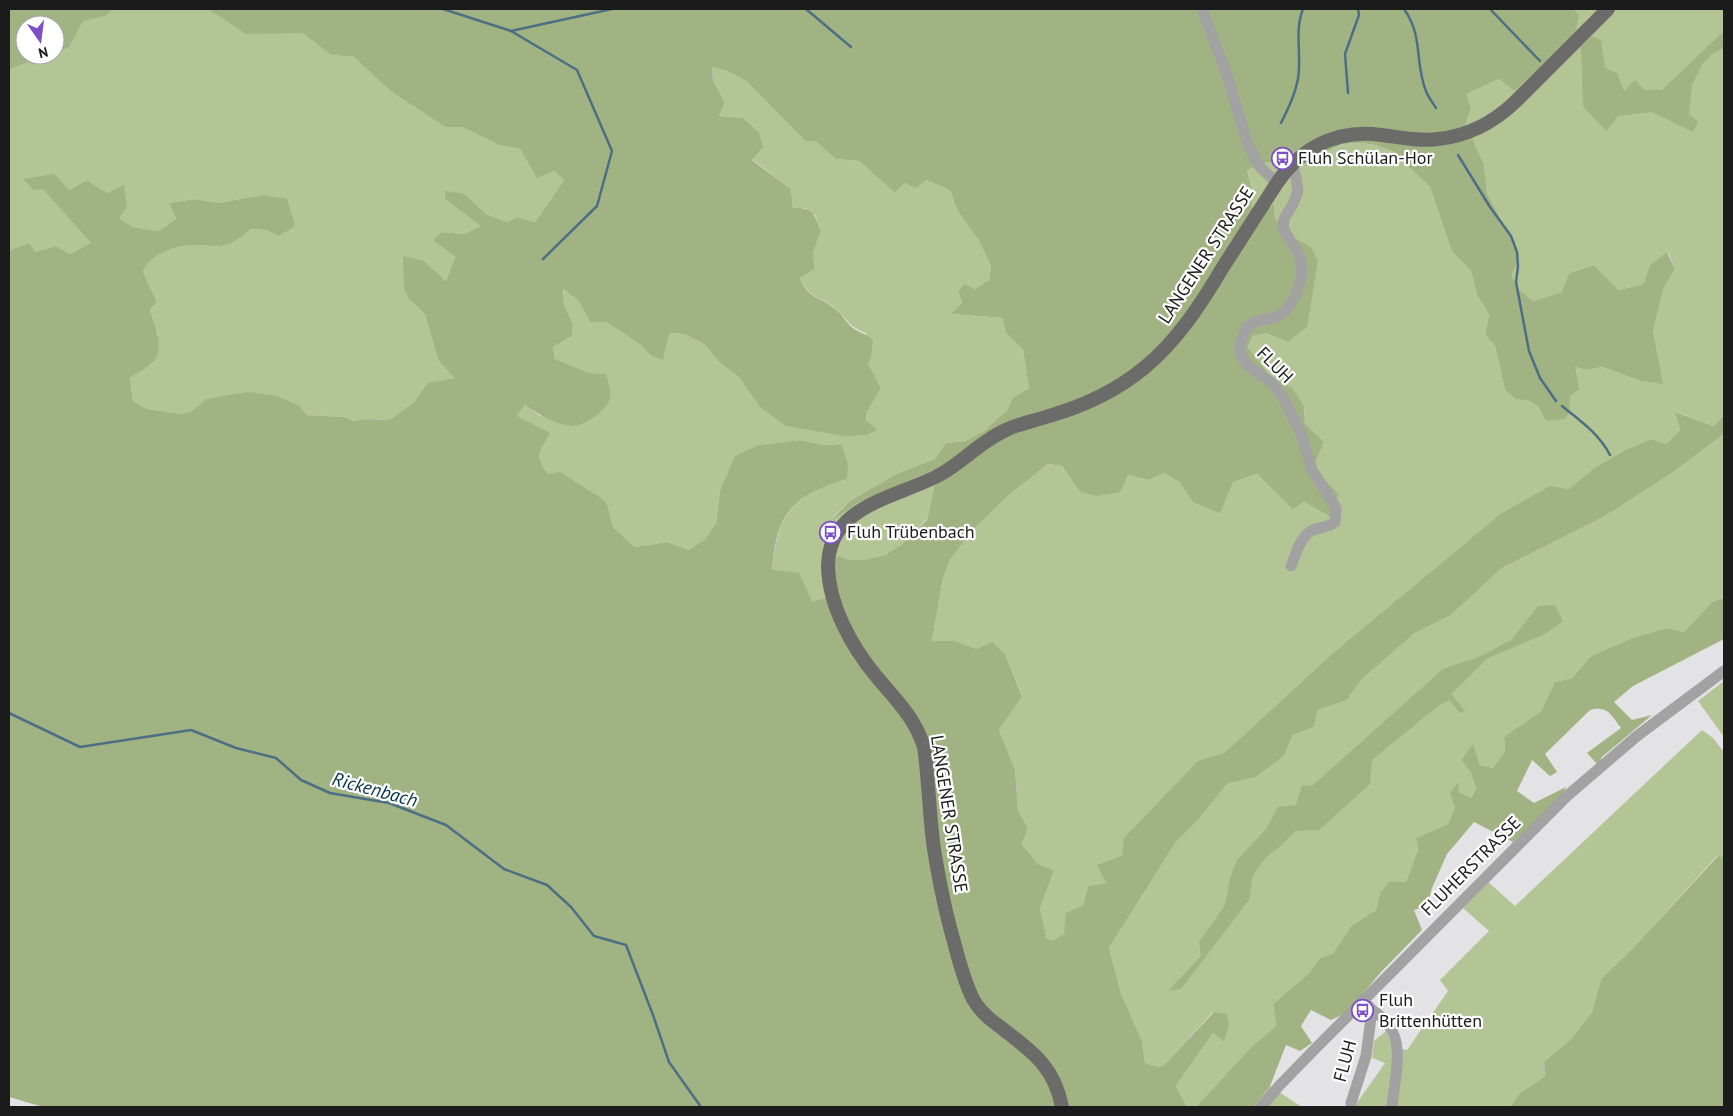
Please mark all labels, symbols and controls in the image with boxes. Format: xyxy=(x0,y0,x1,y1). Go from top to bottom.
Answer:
north arrow xyxy=(15,15,65,65)
text: N xyxy=(37,43,50,62)
bus stop icon: Fluh Schülan-Hor xyxy=(1270,146,1294,170)
place label: Fluh Schülan-Hor xyxy=(1298,146,1433,169)
street label: LANGENER STRASSE xyxy=(1153,182,1259,328)
street label: FLUH xyxy=(1252,342,1298,388)
bus stop icon: Fluh Trübenbach xyxy=(819,520,843,544)
place label: Fluh Trübenbach xyxy=(847,520,975,543)
street label: LANGENER STRASSE xyxy=(926,734,973,894)
water label: Rickenbach xyxy=(330,766,420,812)
street label: FLUHERSTRASSE xyxy=(1416,811,1525,920)
place label: Fluh Brittenhütten xyxy=(1379,988,1482,1032)
bus stop icon: Fluh Brittenhütten xyxy=(1351,998,1375,1022)
street label: FLUH xyxy=(1328,1037,1361,1084)

